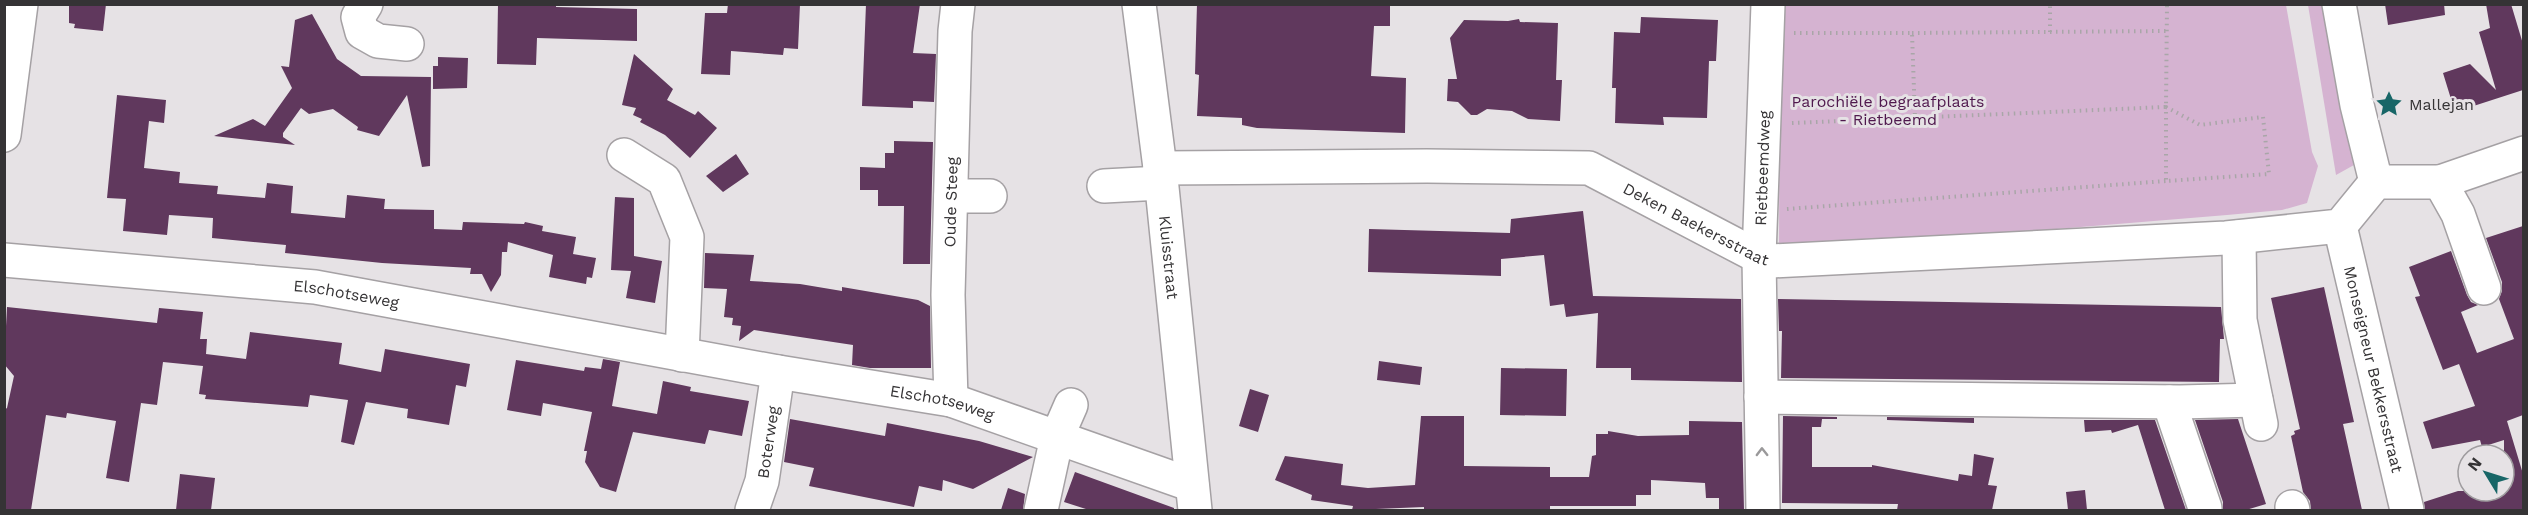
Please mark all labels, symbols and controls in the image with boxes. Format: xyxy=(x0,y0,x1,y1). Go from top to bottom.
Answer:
place icon: Mallejan xyxy=(2374,89,2404,119)
park label: Parochiële begraafplaats - Rietbeemd xyxy=(1792,92,1984,129)
place label: Mallejan xyxy=(2409,95,2474,114)
street label: Rietbeemdweg xyxy=(1751,110,1774,226)
street label: Oude Steeg xyxy=(940,156,961,248)
street label: Deken Baekersstraat xyxy=(1620,178,1772,269)
street label: Kluisstraat xyxy=(1155,214,1183,300)
street label: Monseigneur Bekkersstraat xyxy=(2340,264,2407,475)
street label: Elschotseweg xyxy=(293,276,401,312)
street label: Elschotseweg xyxy=(889,381,997,424)
street label: Boterweg xyxy=(753,404,783,480)
north arrow xyxy=(2456,443,2516,503)
one-way arrow xyxy=(1756,448,1768,457)
text: N xyxy=(2463,454,2486,475)

